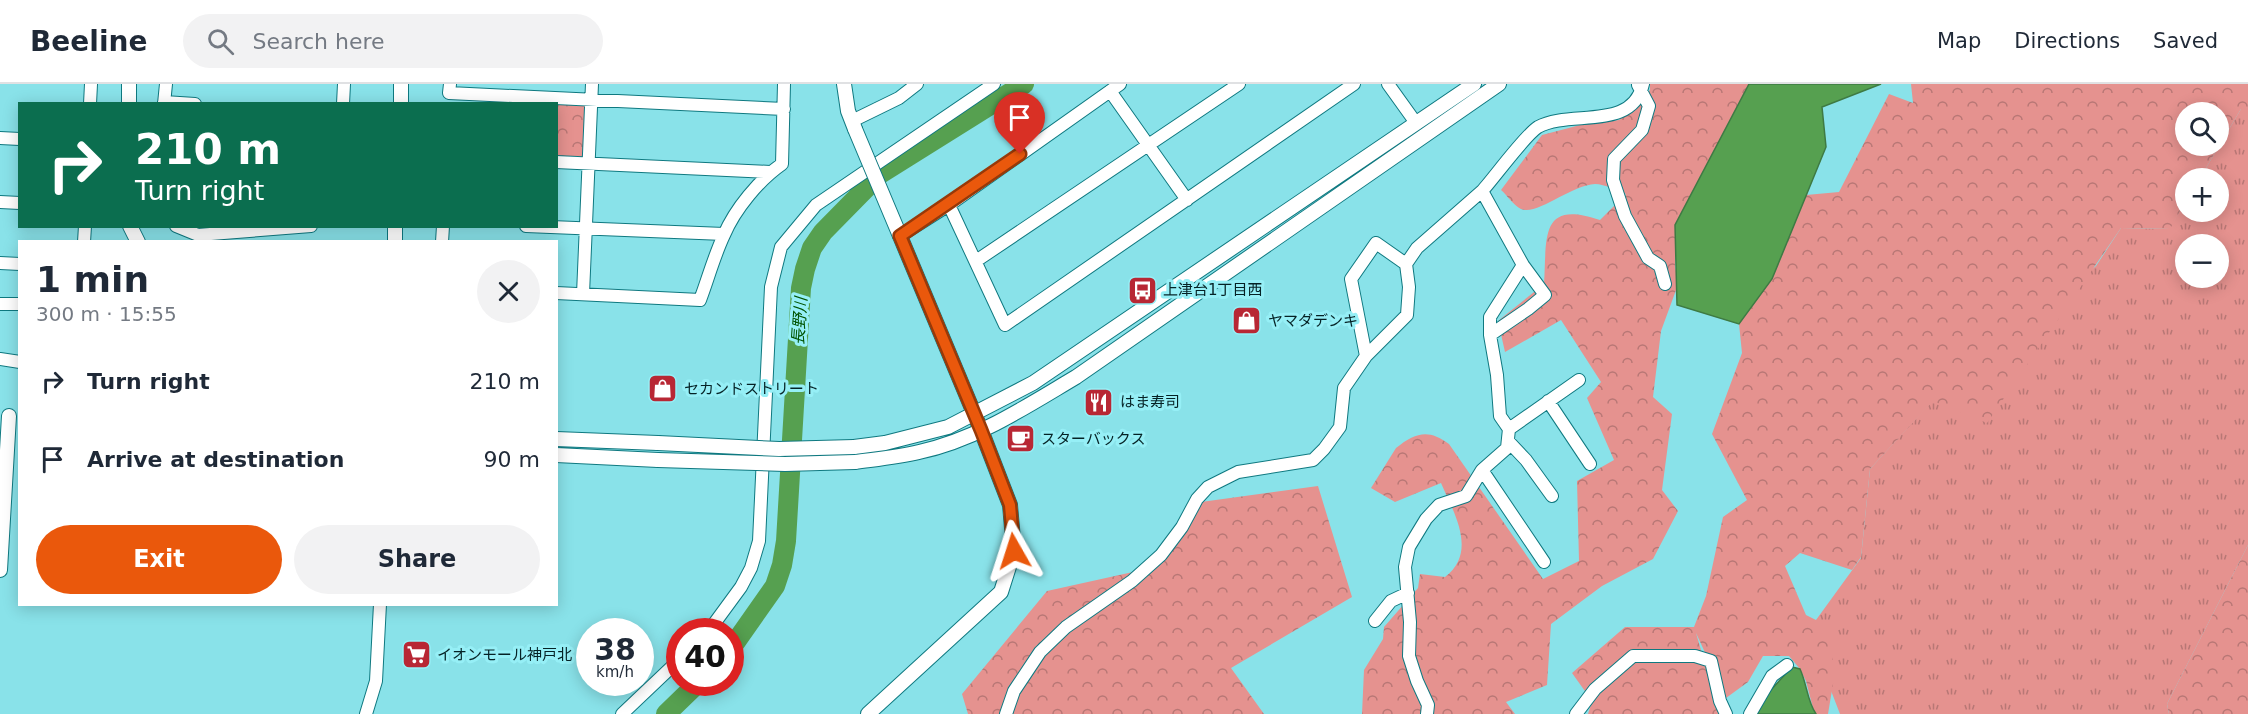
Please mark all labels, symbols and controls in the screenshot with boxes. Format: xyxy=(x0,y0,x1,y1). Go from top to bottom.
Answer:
search box xyxy=(183,14,603,68)
text: Beeline xyxy=(30,25,147,58)
icon: search xyxy=(204,25,237,58)
text: Search here xyxy=(252,29,385,54)
text: Map xyxy=(1937,29,1981,53)
text: Directions xyxy=(2014,29,2120,53)
text: Saved xyxy=(2153,29,2218,53)
pin xyxy=(994,92,1045,154)
icon: arrive xyxy=(1003,101,1036,134)
map controls xyxy=(2175,102,2229,288)
button: search xyxy=(2175,102,2229,156)
text: 210 m xyxy=(135,125,281,174)
icon: right xyxy=(36,126,114,204)
button: + xyxy=(2175,168,2229,222)
text: Turn right xyxy=(135,175,264,206)
button: − xyxy=(2175,234,2229,288)
text: 1 min xyxy=(36,259,149,300)
button: close xyxy=(477,260,540,323)
bus stop icon: 上津台1丁目西 xyxy=(1126,274,1158,306)
place label: 上津台1丁目西 xyxy=(1163,281,1263,299)
water label: 長野川 xyxy=(788,294,811,346)
text: 300 m · 15:55 xyxy=(36,302,177,326)
shop icon: ヤマダデンキ xyxy=(1231,305,1263,337)
place label: ヤマダデンキ xyxy=(1268,312,1358,330)
icon: right xyxy=(36,365,69,398)
text: Turn right xyxy=(87,369,210,394)
text: 210 m xyxy=(470,369,540,394)
shop icon: セカンドストリート xyxy=(647,373,679,405)
place label: セカンドストリート xyxy=(684,380,819,398)
restaurant icon: はま寿司 xyxy=(1083,386,1115,418)
place label: はま寿司 xyxy=(1120,393,1180,411)
cafe icon: スターバックス xyxy=(1004,423,1036,455)
place label: スターバックス xyxy=(1041,430,1145,448)
icon: arrive xyxy=(36,443,69,476)
text: Arrive at destination xyxy=(87,447,344,472)
text: 90 m xyxy=(484,447,540,472)
position arrow xyxy=(982,519,1046,583)
button: Exit xyxy=(36,525,282,594)
button: Share xyxy=(294,525,540,594)
speed limit sign: 40 xyxy=(666,618,744,696)
text: 38 xyxy=(594,632,636,667)
supermarket icon: イオンモール神戸北 xyxy=(400,639,432,671)
place label: イオンモール神戸北 xyxy=(437,646,572,664)
text: km/h xyxy=(596,663,634,681)

